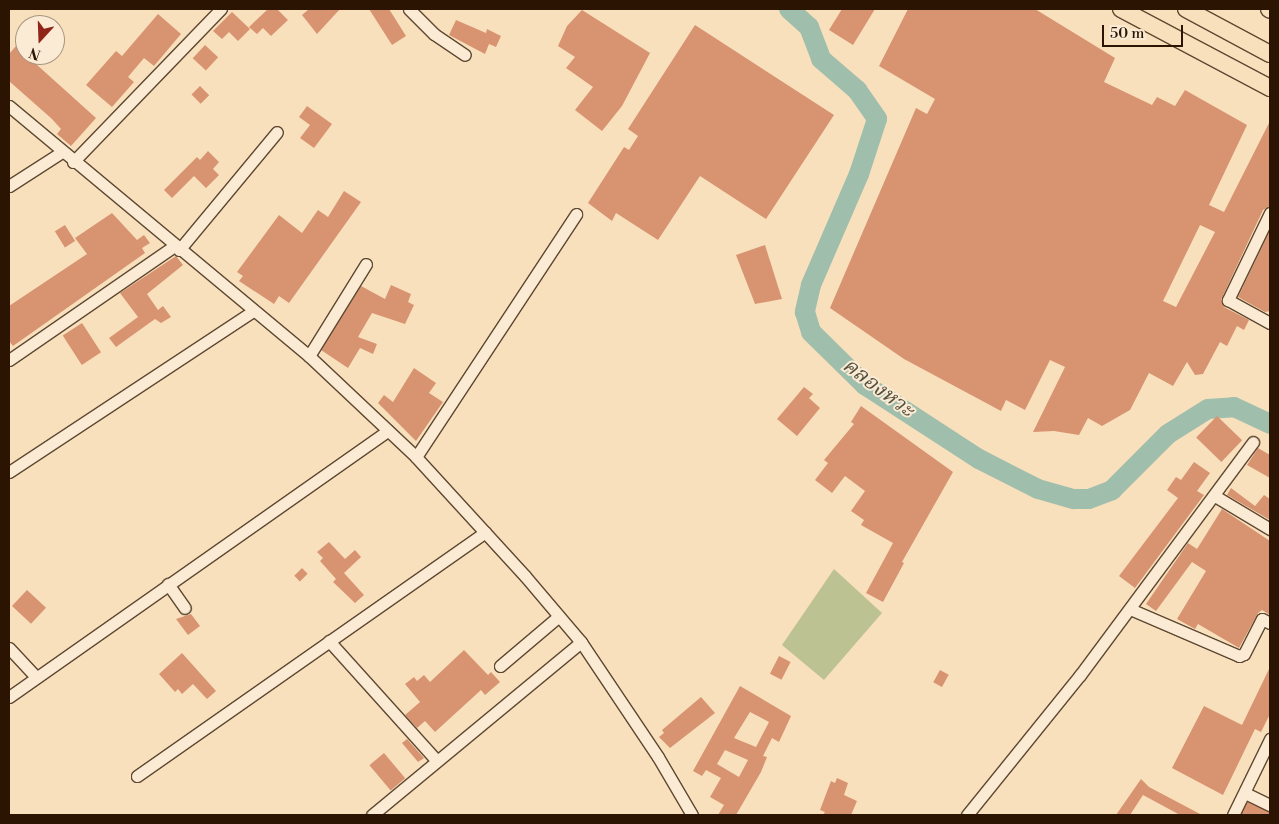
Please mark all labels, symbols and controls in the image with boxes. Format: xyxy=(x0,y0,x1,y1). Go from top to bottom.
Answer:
north arrow xyxy=(15,15,65,65)
scale bar xyxy=(1104,15,1185,47)
text: 50 m xyxy=(1110,24,1144,43)
text: N xyxy=(27,43,44,64)
water label: คลองหวะ xyxy=(837,353,919,423)

